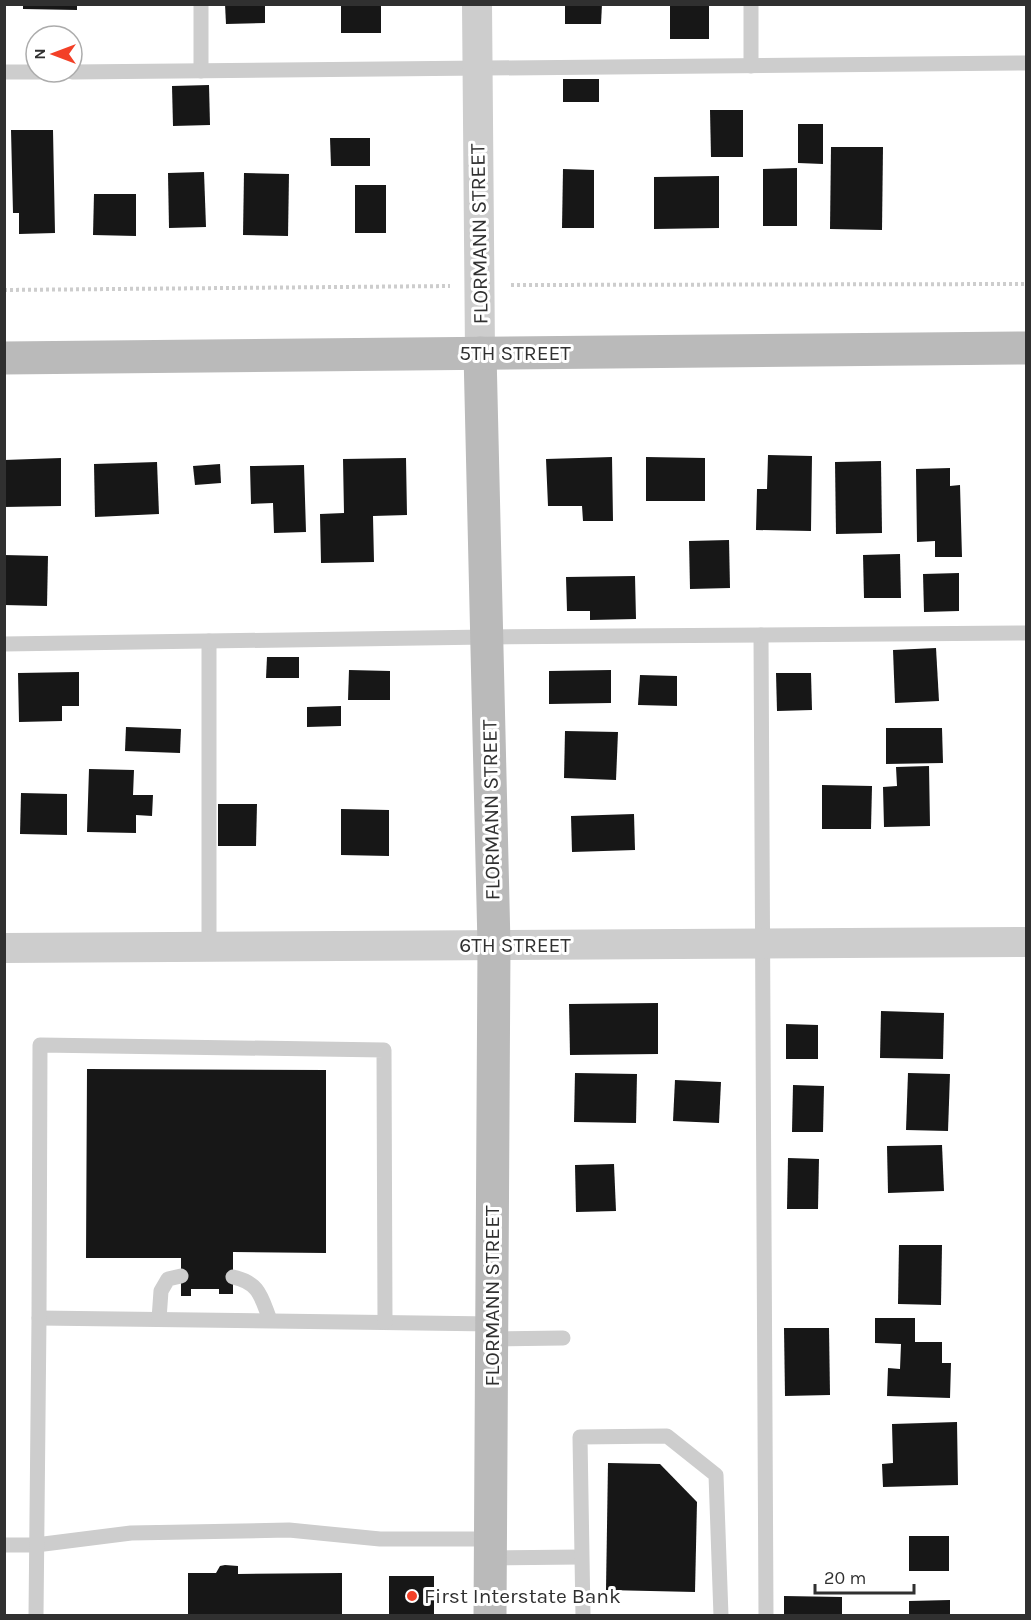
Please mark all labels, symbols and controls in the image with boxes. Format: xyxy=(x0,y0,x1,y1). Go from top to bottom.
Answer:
north arrow xyxy=(24,24,84,84)
text: N xyxy=(30,48,49,60)
street label: FLORMANN STREET xyxy=(465,143,493,325)
street label: 5TH STREET xyxy=(459,341,571,365)
street label: FLORMANN STREET xyxy=(477,719,505,901)
street label: 6TH STREET xyxy=(459,933,571,957)
street label: FLORMANN STREET xyxy=(480,1205,504,1387)
scale bar xyxy=(815,1557,914,1595)
text: 20 m xyxy=(824,1567,866,1589)
place label: First Interstate Bank xyxy=(424,1584,621,1608)
marker: First Interstate Bank xyxy=(405,1589,419,1603)

